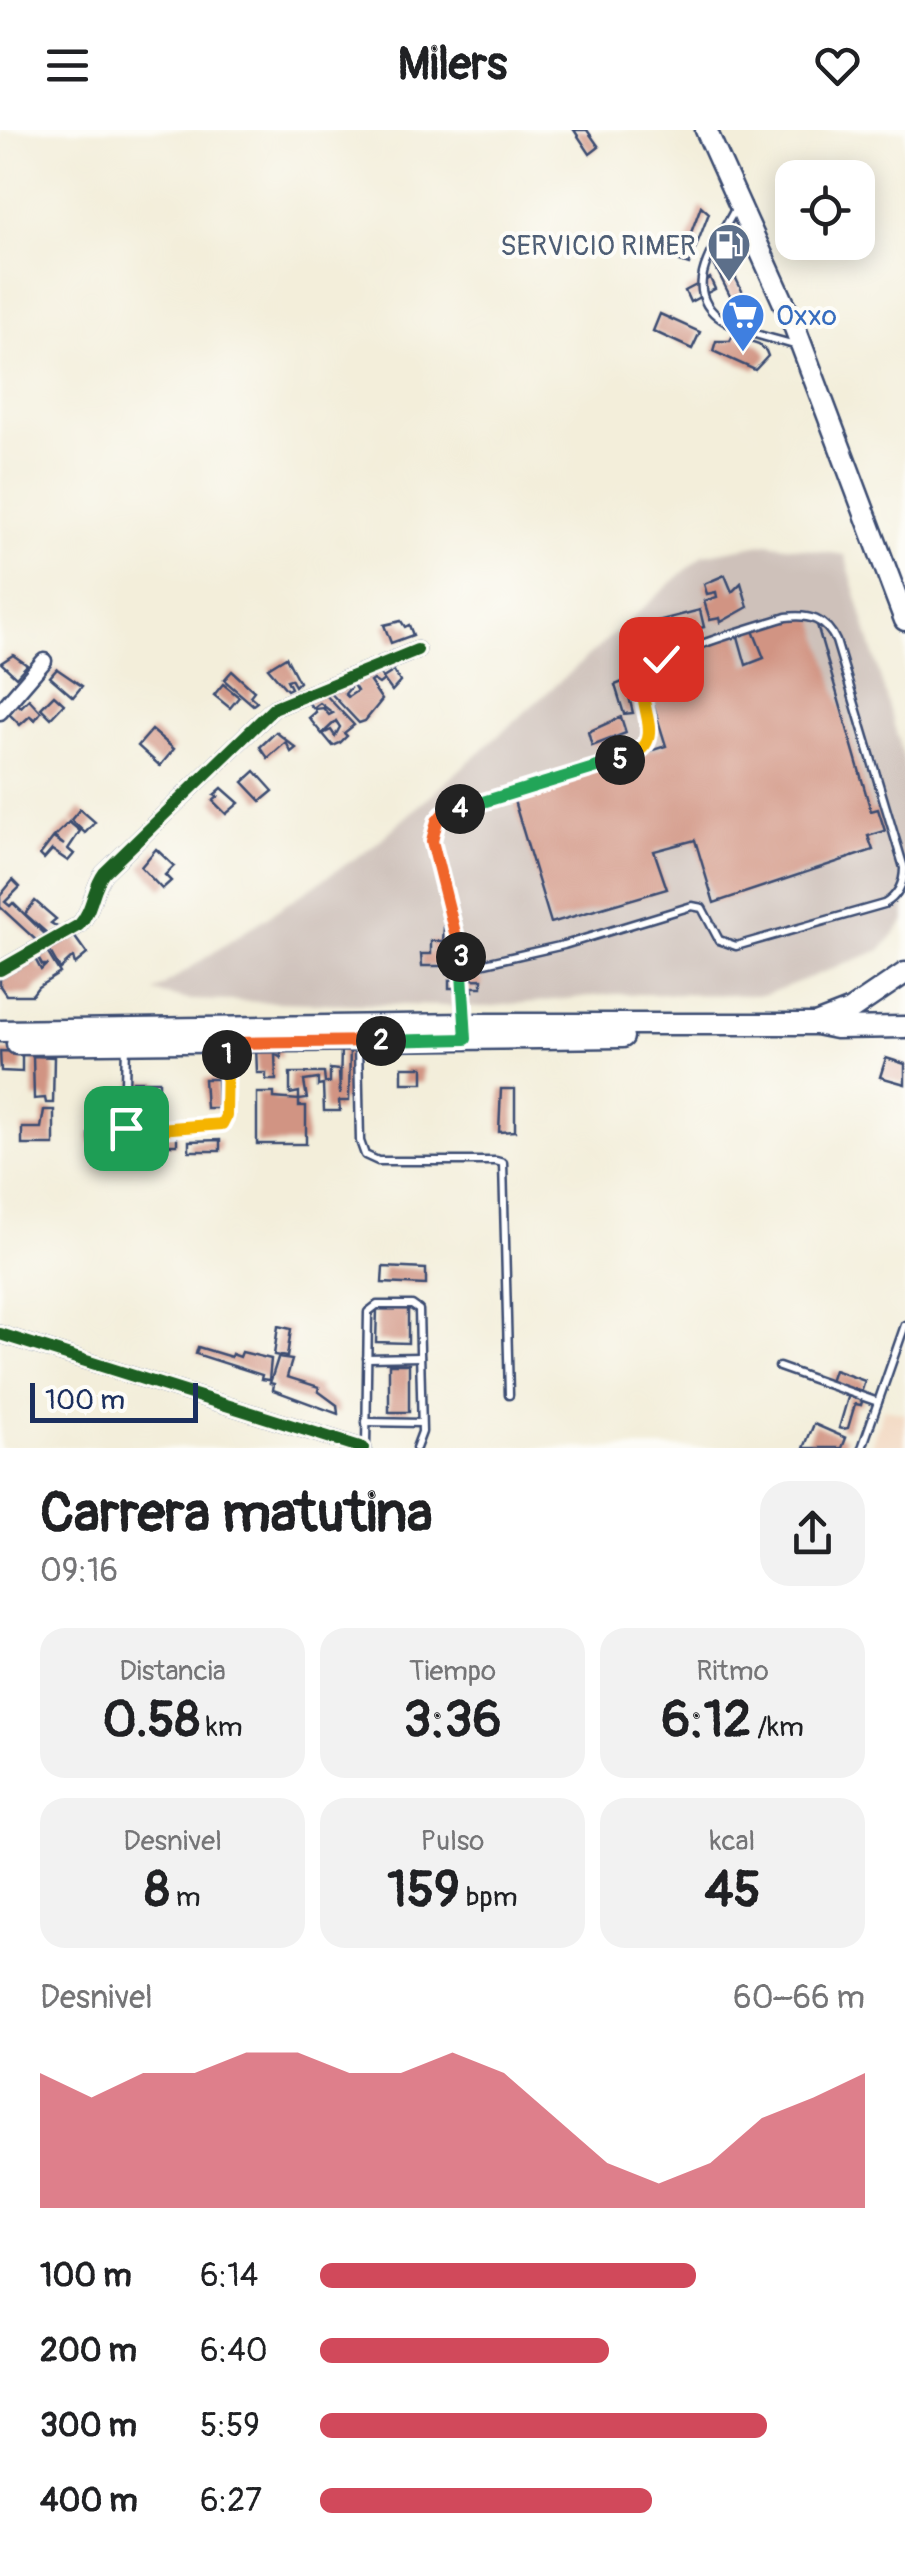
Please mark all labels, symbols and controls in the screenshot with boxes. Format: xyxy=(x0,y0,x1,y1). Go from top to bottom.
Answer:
text: Milers xyxy=(398,37,507,93)
icon: menu xyxy=(40,38,95,93)
icon: heart xyxy=(810,38,865,93)
map controls xyxy=(775,160,875,260)
button: locate xyxy=(775,160,875,260)
fuel station icon: SERVICIO RIMER xyxy=(706,222,752,283)
place label: SERVICIO RIMER xyxy=(500,229,696,264)
supermarket icon: Oxxo xyxy=(720,292,766,353)
place label: Oxxo xyxy=(776,299,837,334)
pin xyxy=(619,617,704,702)
icon: check xyxy=(634,632,689,687)
pin: 5 xyxy=(595,735,645,785)
text: 5 xyxy=(612,742,628,777)
pin: 4 xyxy=(435,784,485,834)
text: 4 xyxy=(452,791,468,826)
pin: 3 xyxy=(436,932,486,982)
text: 3 xyxy=(453,939,469,974)
pin: 2 xyxy=(356,1016,406,1066)
text: 2 xyxy=(373,1023,389,1058)
pin: 1 xyxy=(202,1030,252,1080)
text: 1 xyxy=(222,1037,232,1072)
pin xyxy=(84,1086,169,1171)
icon: arrive xyxy=(99,1101,154,1156)
scale bar xyxy=(30,1378,198,1422)
text: 100 m xyxy=(45,1383,125,1418)
text: Carrera matutina xyxy=(40,1479,433,1548)
button: share xyxy=(760,1481,865,1586)
text: 09:16 xyxy=(40,1551,118,1591)
text: Distancia xyxy=(119,1654,226,1689)
text: Tiempo xyxy=(409,1654,496,1689)
text: Ritmo xyxy=(696,1654,769,1689)
text: 0.58 xyxy=(102,1689,200,1752)
text: 3:36 xyxy=(403,1689,502,1752)
text: 6:12 xyxy=(661,1689,751,1752)
text: km xyxy=(200,1710,243,1745)
text: /km xyxy=(751,1710,804,1745)
text: Desnivel xyxy=(123,1824,222,1859)
text: Pulso xyxy=(421,1824,484,1859)
text: kcal xyxy=(710,1824,755,1859)
text: 8 xyxy=(144,1859,170,1922)
text: 159 xyxy=(387,1859,460,1922)
text: 45 xyxy=(704,1859,761,1922)
text: m xyxy=(170,1880,201,1915)
text: bpm xyxy=(460,1880,518,1915)
text: Desnivel xyxy=(40,1978,153,2018)
text: 60–66 m xyxy=(733,1978,865,2018)
text: 100 m xyxy=(40,2256,132,2296)
text: 6:14 xyxy=(200,2256,258,2296)
text: 200 m xyxy=(40,2331,137,2371)
text: 6:40 xyxy=(200,2331,268,2371)
text: 300 m xyxy=(40,2406,137,2446)
text: 5:59 xyxy=(200,2406,260,2446)
text: 400 m xyxy=(40,2481,138,2521)
text: 6:27 xyxy=(200,2481,262,2521)

